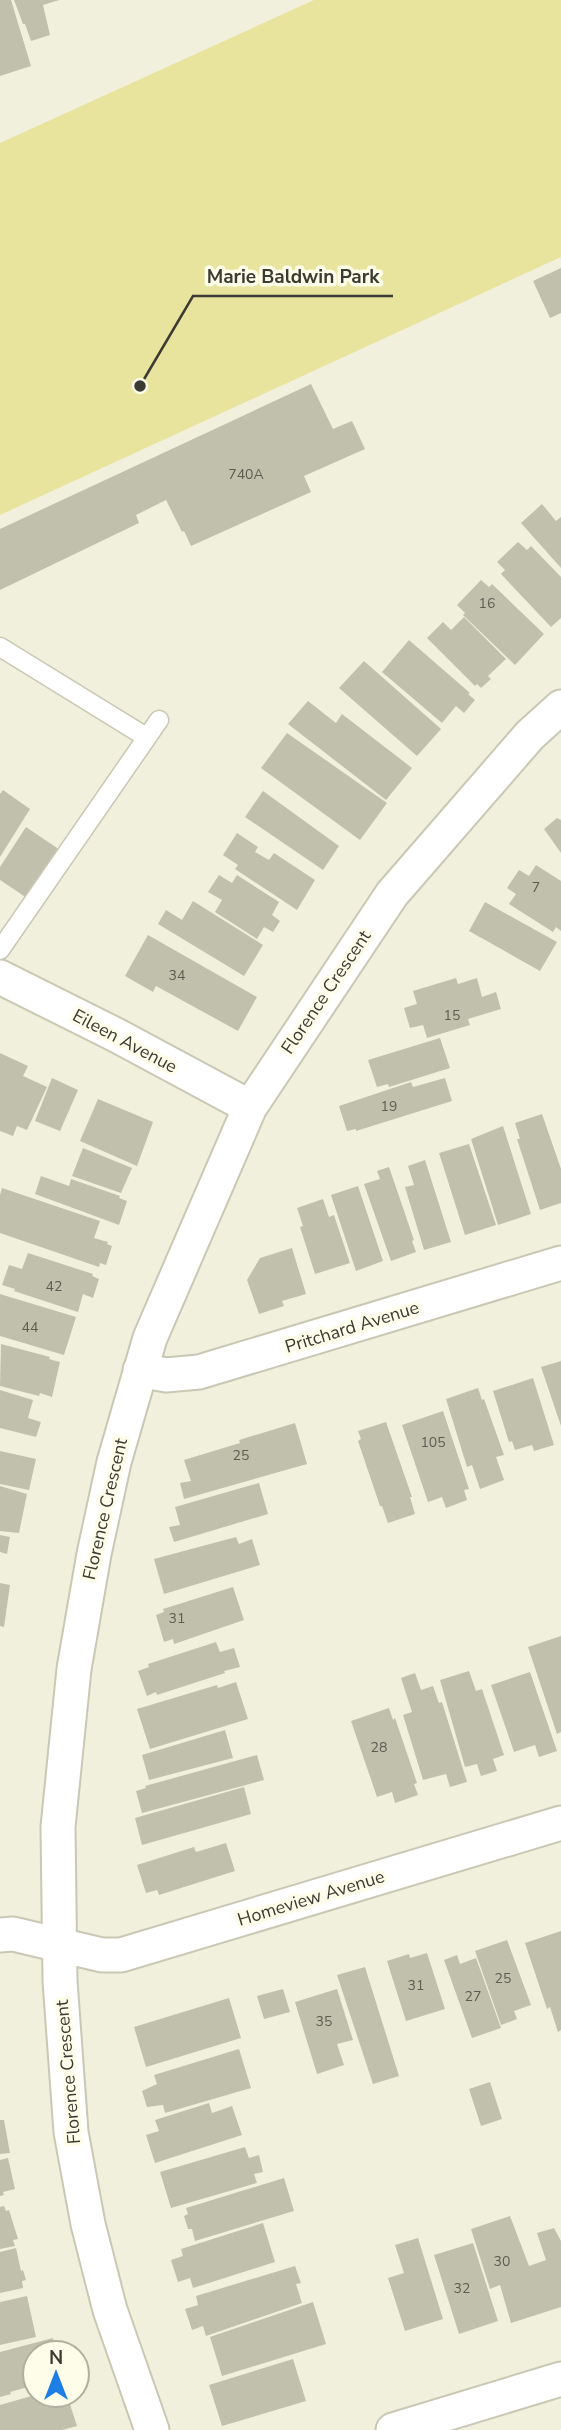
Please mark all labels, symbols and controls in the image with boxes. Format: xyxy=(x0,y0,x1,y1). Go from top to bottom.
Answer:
callout: Marie Baldwin Park xyxy=(193,256,393,296)
text: Marie Baldwin Park xyxy=(207,264,380,290)
house number: 740A xyxy=(228,465,264,484)
house number: 16 xyxy=(479,594,495,613)
house number: 7 xyxy=(532,878,540,897)
street label: Florence Crescent xyxy=(276,925,377,1059)
house number: 34 xyxy=(169,966,185,985)
street label: Eileen Avenue xyxy=(69,1003,181,1079)
house number: 15 xyxy=(444,1006,460,1025)
house number: 19 xyxy=(381,1097,397,1116)
house number: 42 xyxy=(46,1277,62,1296)
street label: Pritchard Avenue xyxy=(282,1295,422,1359)
house number: 44 xyxy=(22,1318,38,1337)
house number: 105 xyxy=(420,1433,446,1452)
street label: Florence Crescent xyxy=(77,1435,133,1582)
house number: 25 xyxy=(233,1446,249,1465)
house number: 31 xyxy=(169,1609,185,1628)
house number: 28 xyxy=(371,1738,387,1757)
street label: Homeview Avenue xyxy=(235,1864,387,1932)
house number: 25 xyxy=(495,1969,511,1988)
house number: 31 xyxy=(408,1976,424,1995)
house number: 27 xyxy=(465,1987,481,2006)
street label: Florence Crescent xyxy=(50,1998,86,2145)
house number: 35 xyxy=(316,2012,332,2031)
house number: 30 xyxy=(494,2252,510,2271)
house number: 32 xyxy=(454,2279,470,2298)
north arrow xyxy=(21,2339,91,2409)
text: N xyxy=(49,2345,63,2371)

